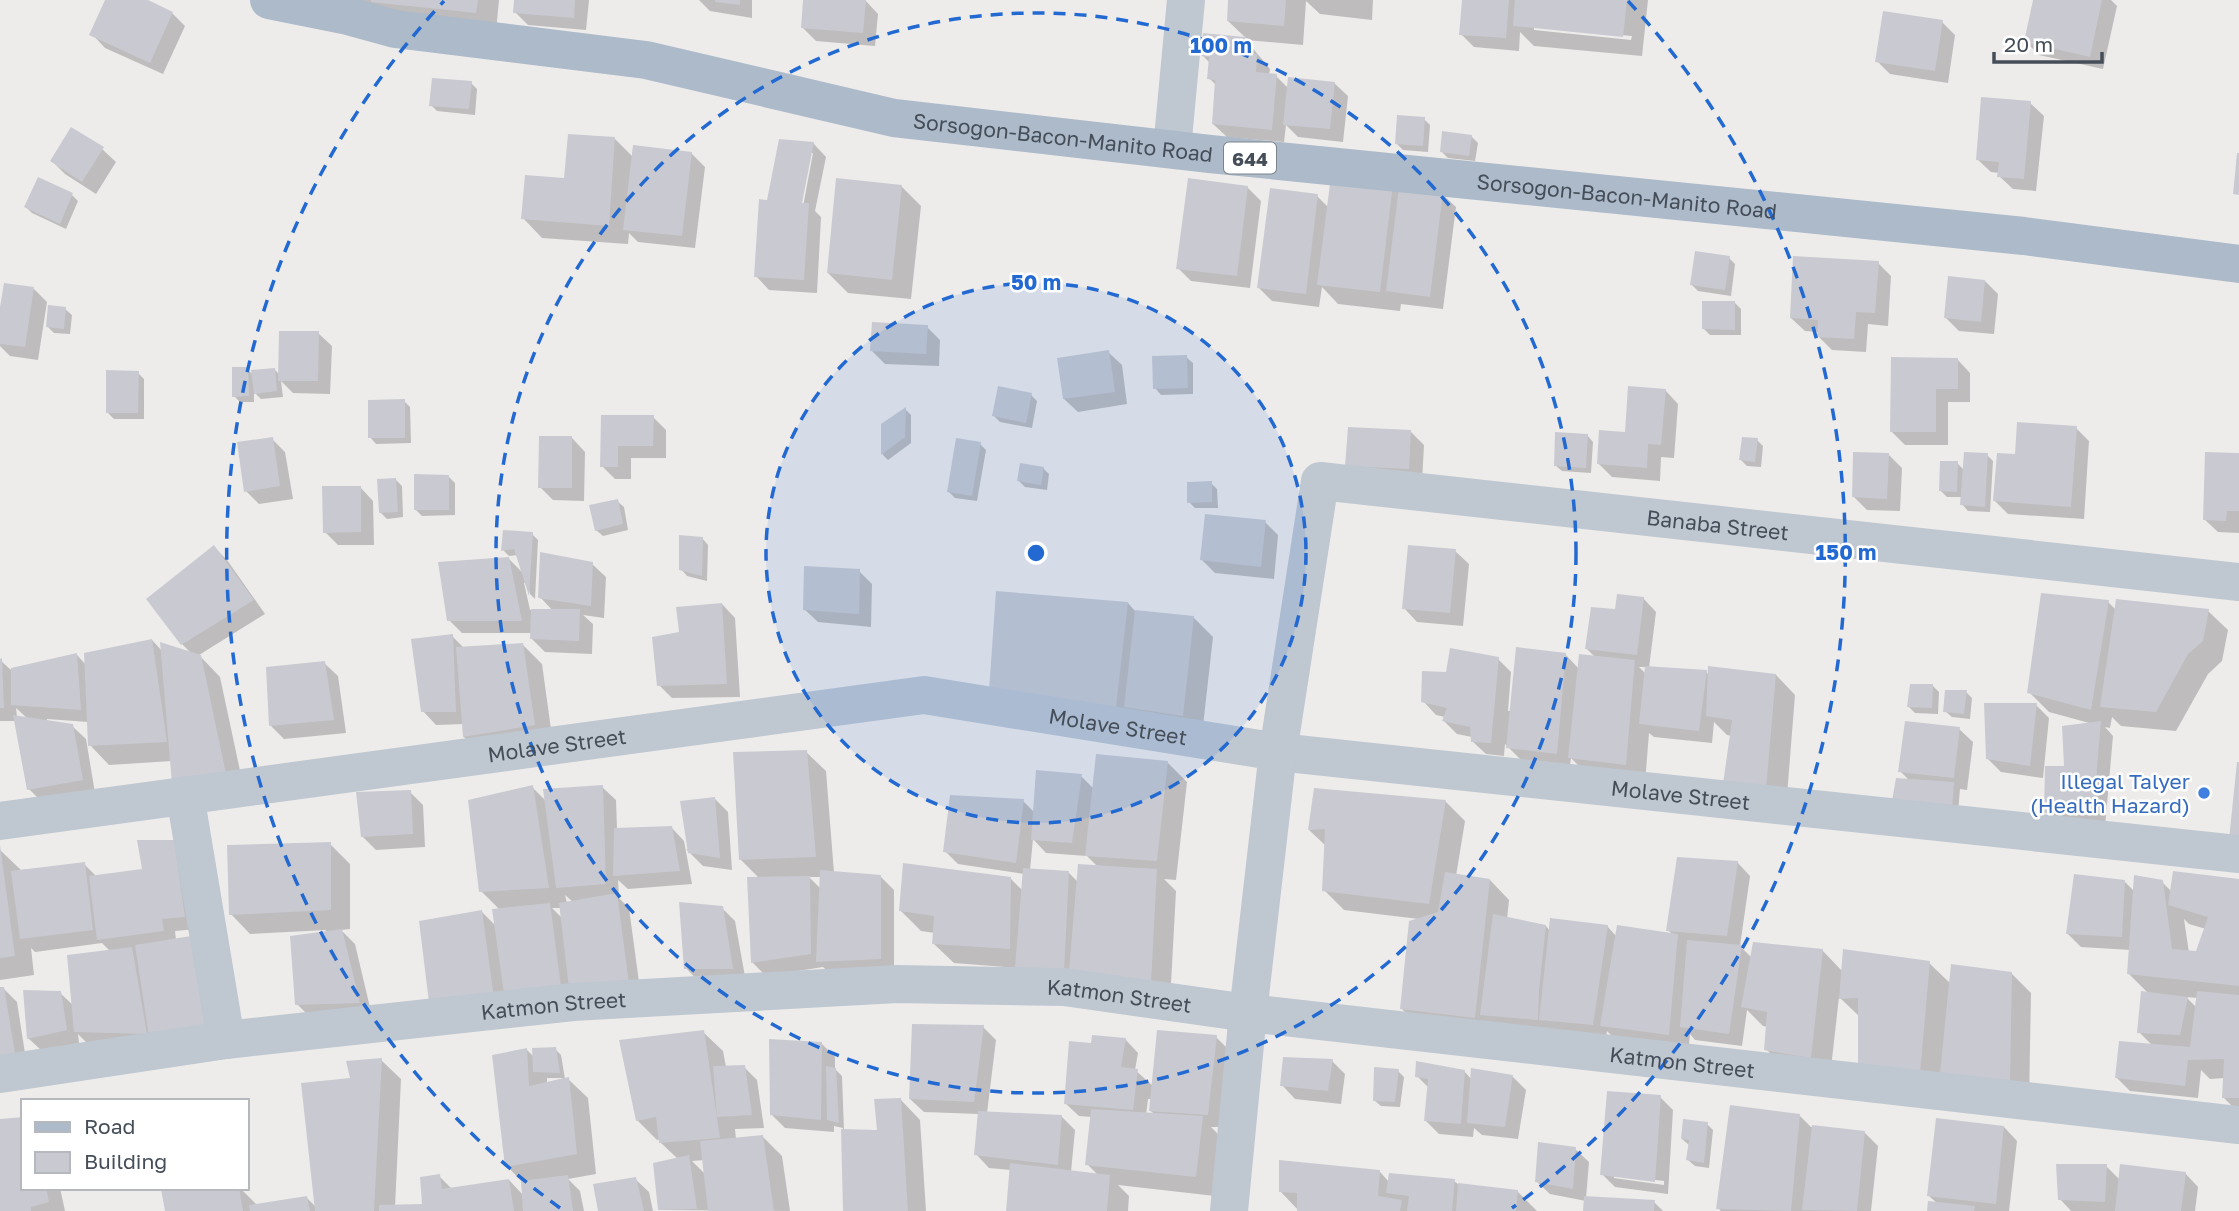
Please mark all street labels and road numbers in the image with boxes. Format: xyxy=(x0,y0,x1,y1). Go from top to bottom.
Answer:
street label: Sorsogon-Bacon-Manito Road xyxy=(912,107,1214,167)
road number: 644 xyxy=(1224,142,1276,174)
street label: Sorsogon-Bacon-Manito Road xyxy=(1476,168,1778,224)
street label: Banaba Street xyxy=(1645,504,1790,545)
street label: Molave Street xyxy=(1047,702,1189,750)
street label: Molave Street xyxy=(486,723,628,767)
street label: Molave Street xyxy=(1610,774,1752,815)
street label: Katmon Street xyxy=(1047,974,1193,1018)
street label: Katmon Street xyxy=(480,986,627,1025)
street label: Katmon Street xyxy=(1608,1041,1756,1083)

